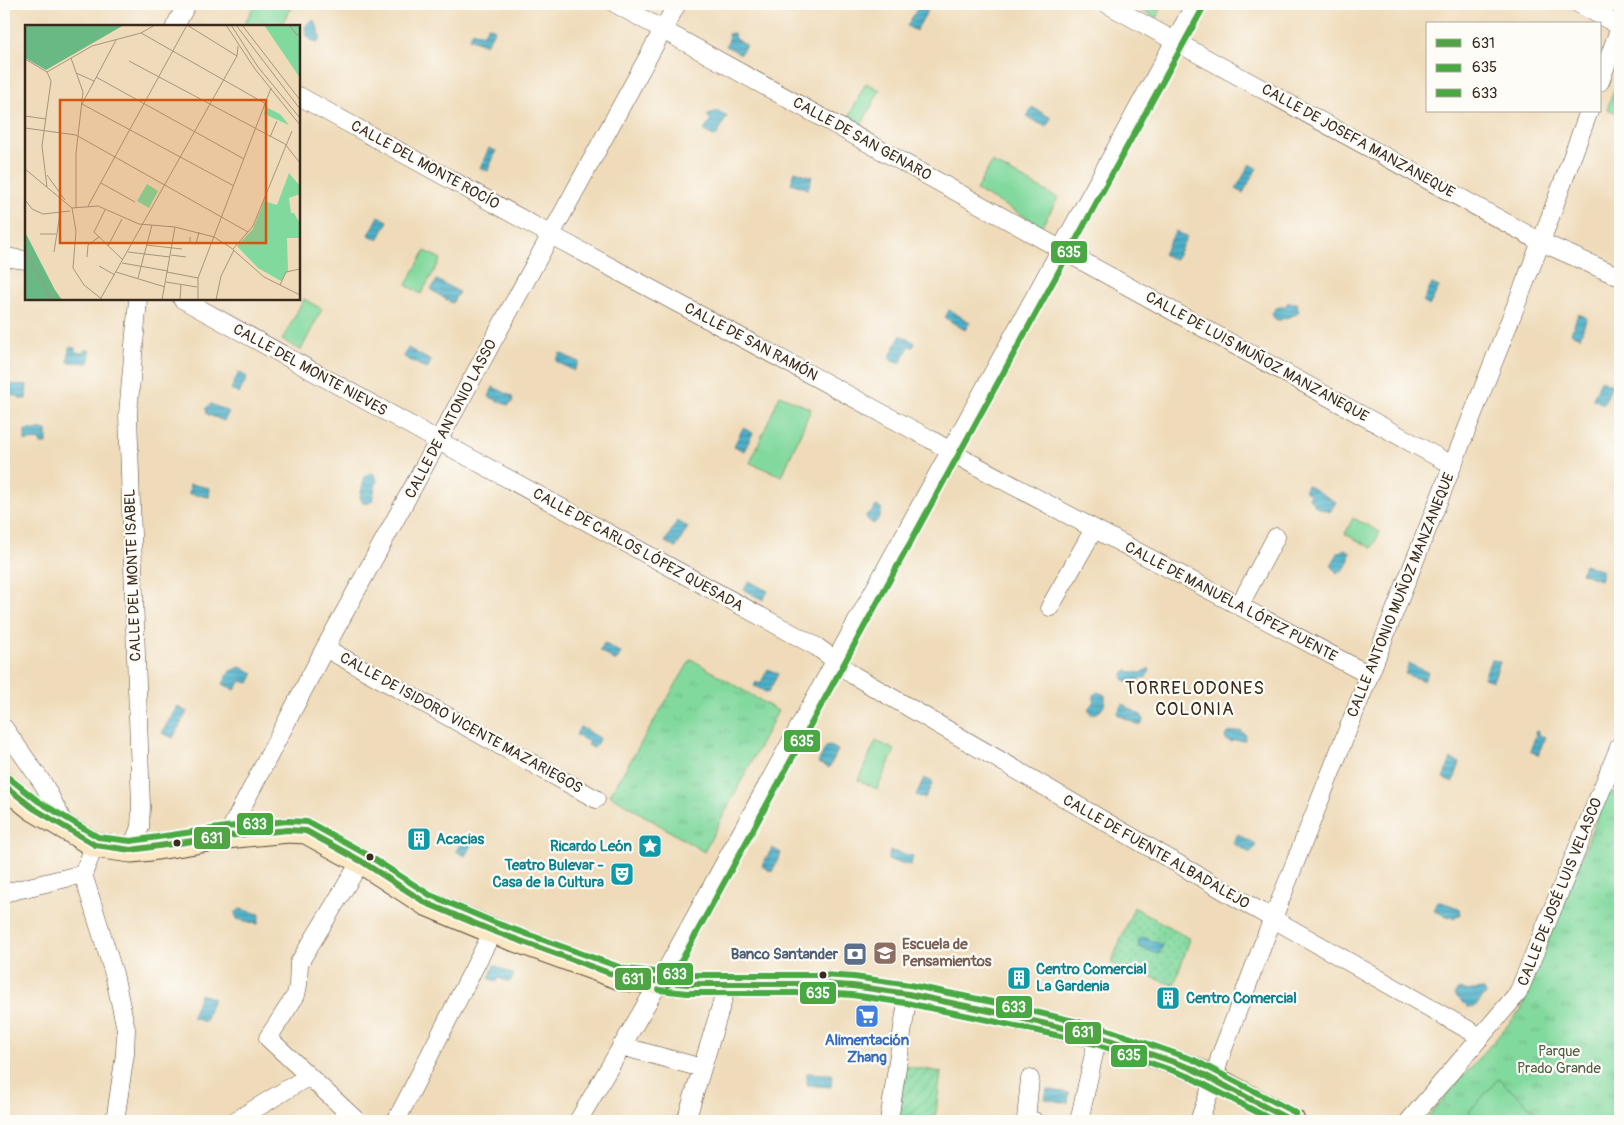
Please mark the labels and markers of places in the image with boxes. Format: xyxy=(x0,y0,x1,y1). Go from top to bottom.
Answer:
building icon: Acacias xyxy=(406,826,432,852)
place label: Acacias xyxy=(436,830,485,849)
place icon: Ricardo León xyxy=(637,833,663,859)
place label: Ricardo León xyxy=(550,837,633,856)
unlabelled marker xyxy=(172,838,182,848)
unlabelled marker xyxy=(365,852,375,862)
place label: Teatro Bulevar - Casa de la Cultura xyxy=(493,856,605,892)
theatre icon: Teatro Bulevar - Casa de la Cultura xyxy=(609,861,635,887)
place label: Escuela de Pensamientos xyxy=(902,935,992,971)
school or university icon: Escuela de Pensamientos xyxy=(872,940,898,966)
bank icon: Banco Santander xyxy=(842,941,868,967)
place label: Banco Santander xyxy=(731,945,839,964)
place label: Centro Comercial La Gardenia xyxy=(1036,960,1147,996)
building icon: Centro Comercial La Gardenia xyxy=(1006,965,1032,991)
unlabelled marker xyxy=(818,970,828,980)
building icon: Centro Comercial xyxy=(1155,985,1181,1011)
place label: Centro Comercial xyxy=(1186,989,1297,1008)
supermarket icon: Alimentación Zhang xyxy=(854,1003,880,1029)
place label: Alimentación Zhang xyxy=(825,1031,910,1067)

